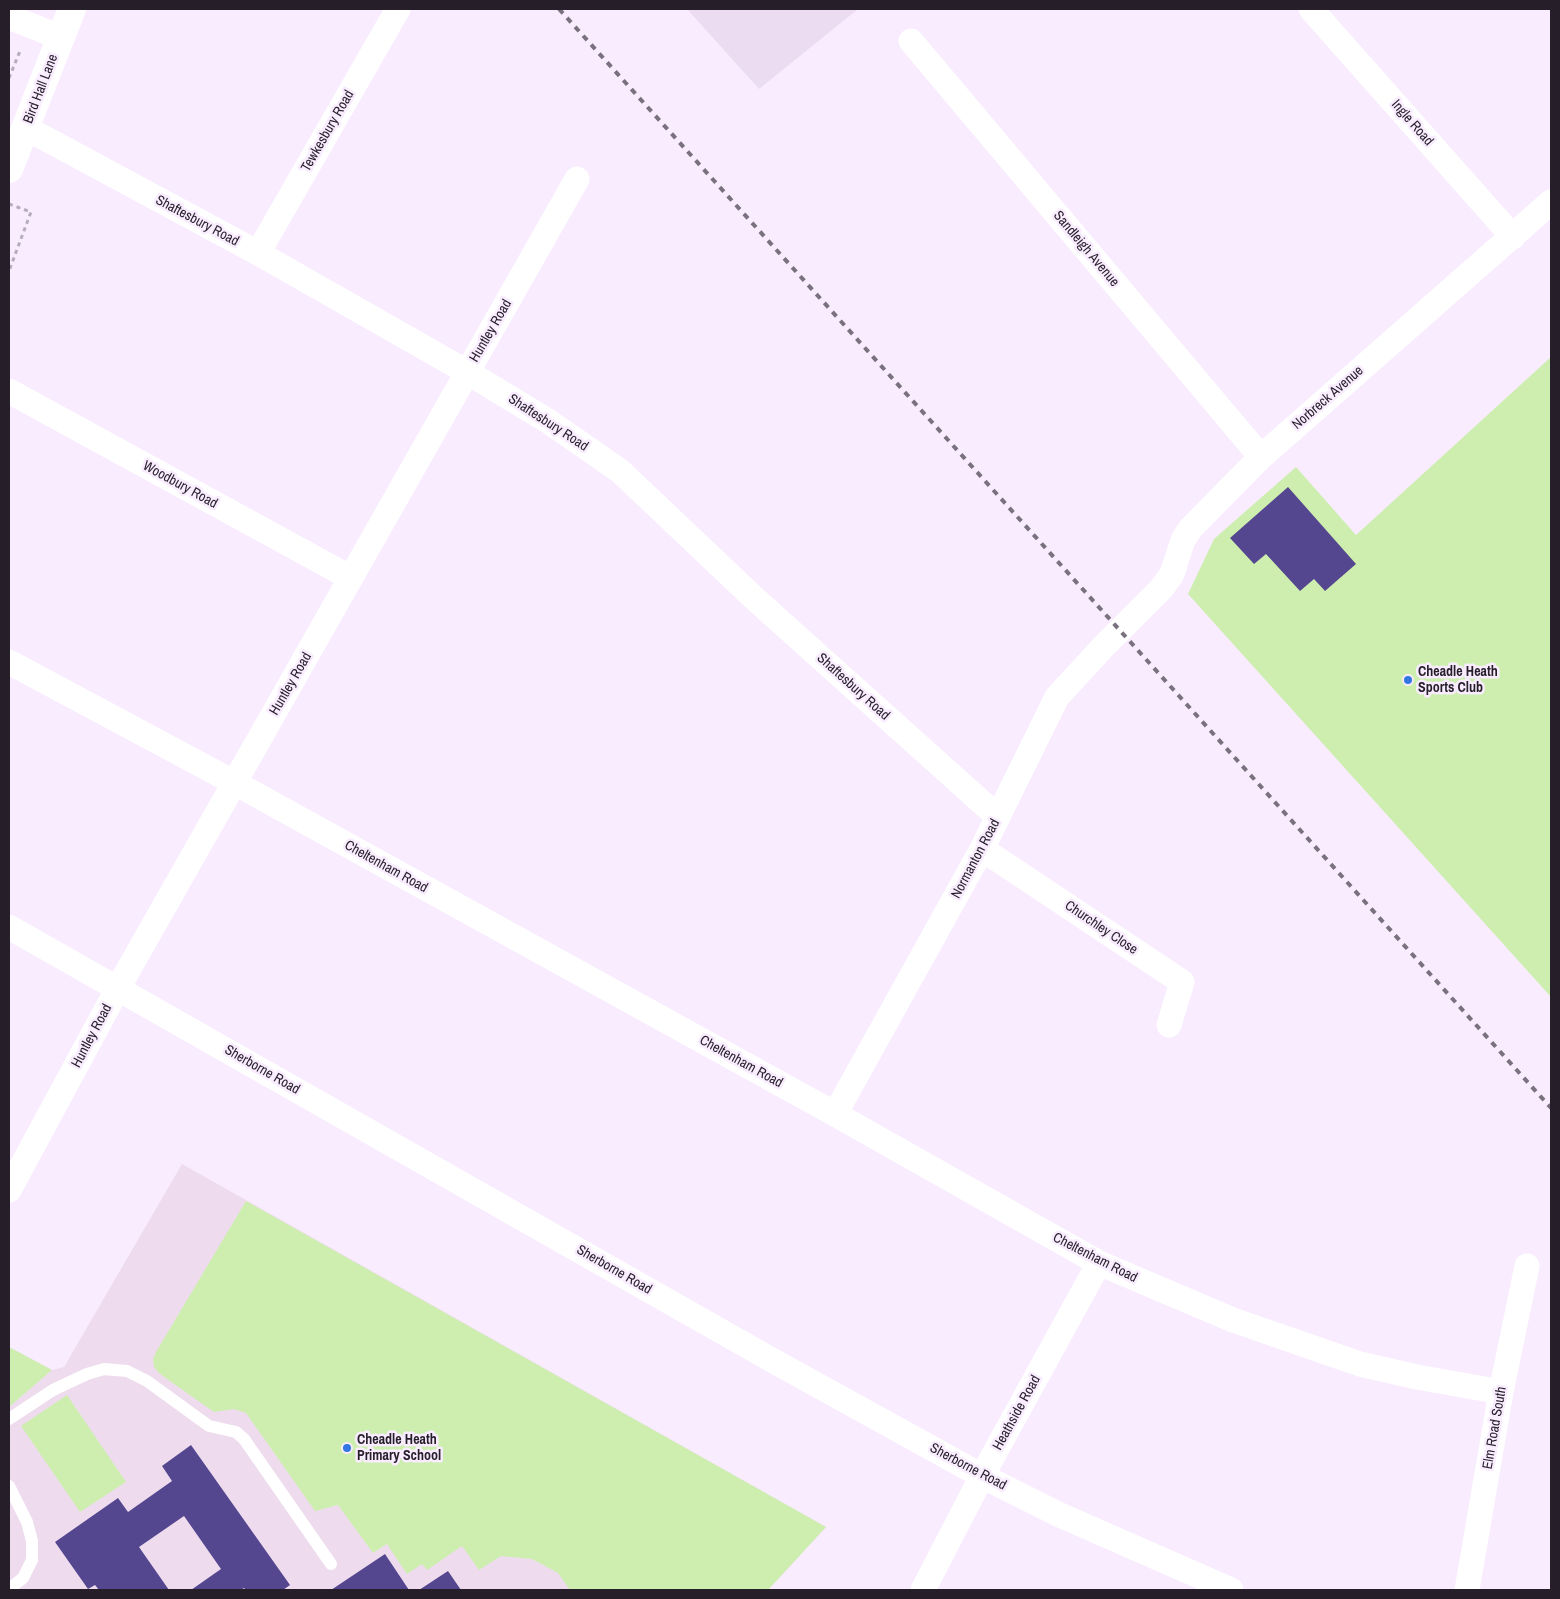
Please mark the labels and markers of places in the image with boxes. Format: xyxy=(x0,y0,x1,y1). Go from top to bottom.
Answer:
place label: Cheadle Heath Sports Club xyxy=(1418,664,1498,696)
marker: Cheadle Heath Sports Club xyxy=(1402,674,1414,686)
place label: Cheadle Heath Primary School xyxy=(357,1432,441,1464)
marker: Cheadle Heath Primary School xyxy=(341,1442,353,1454)

